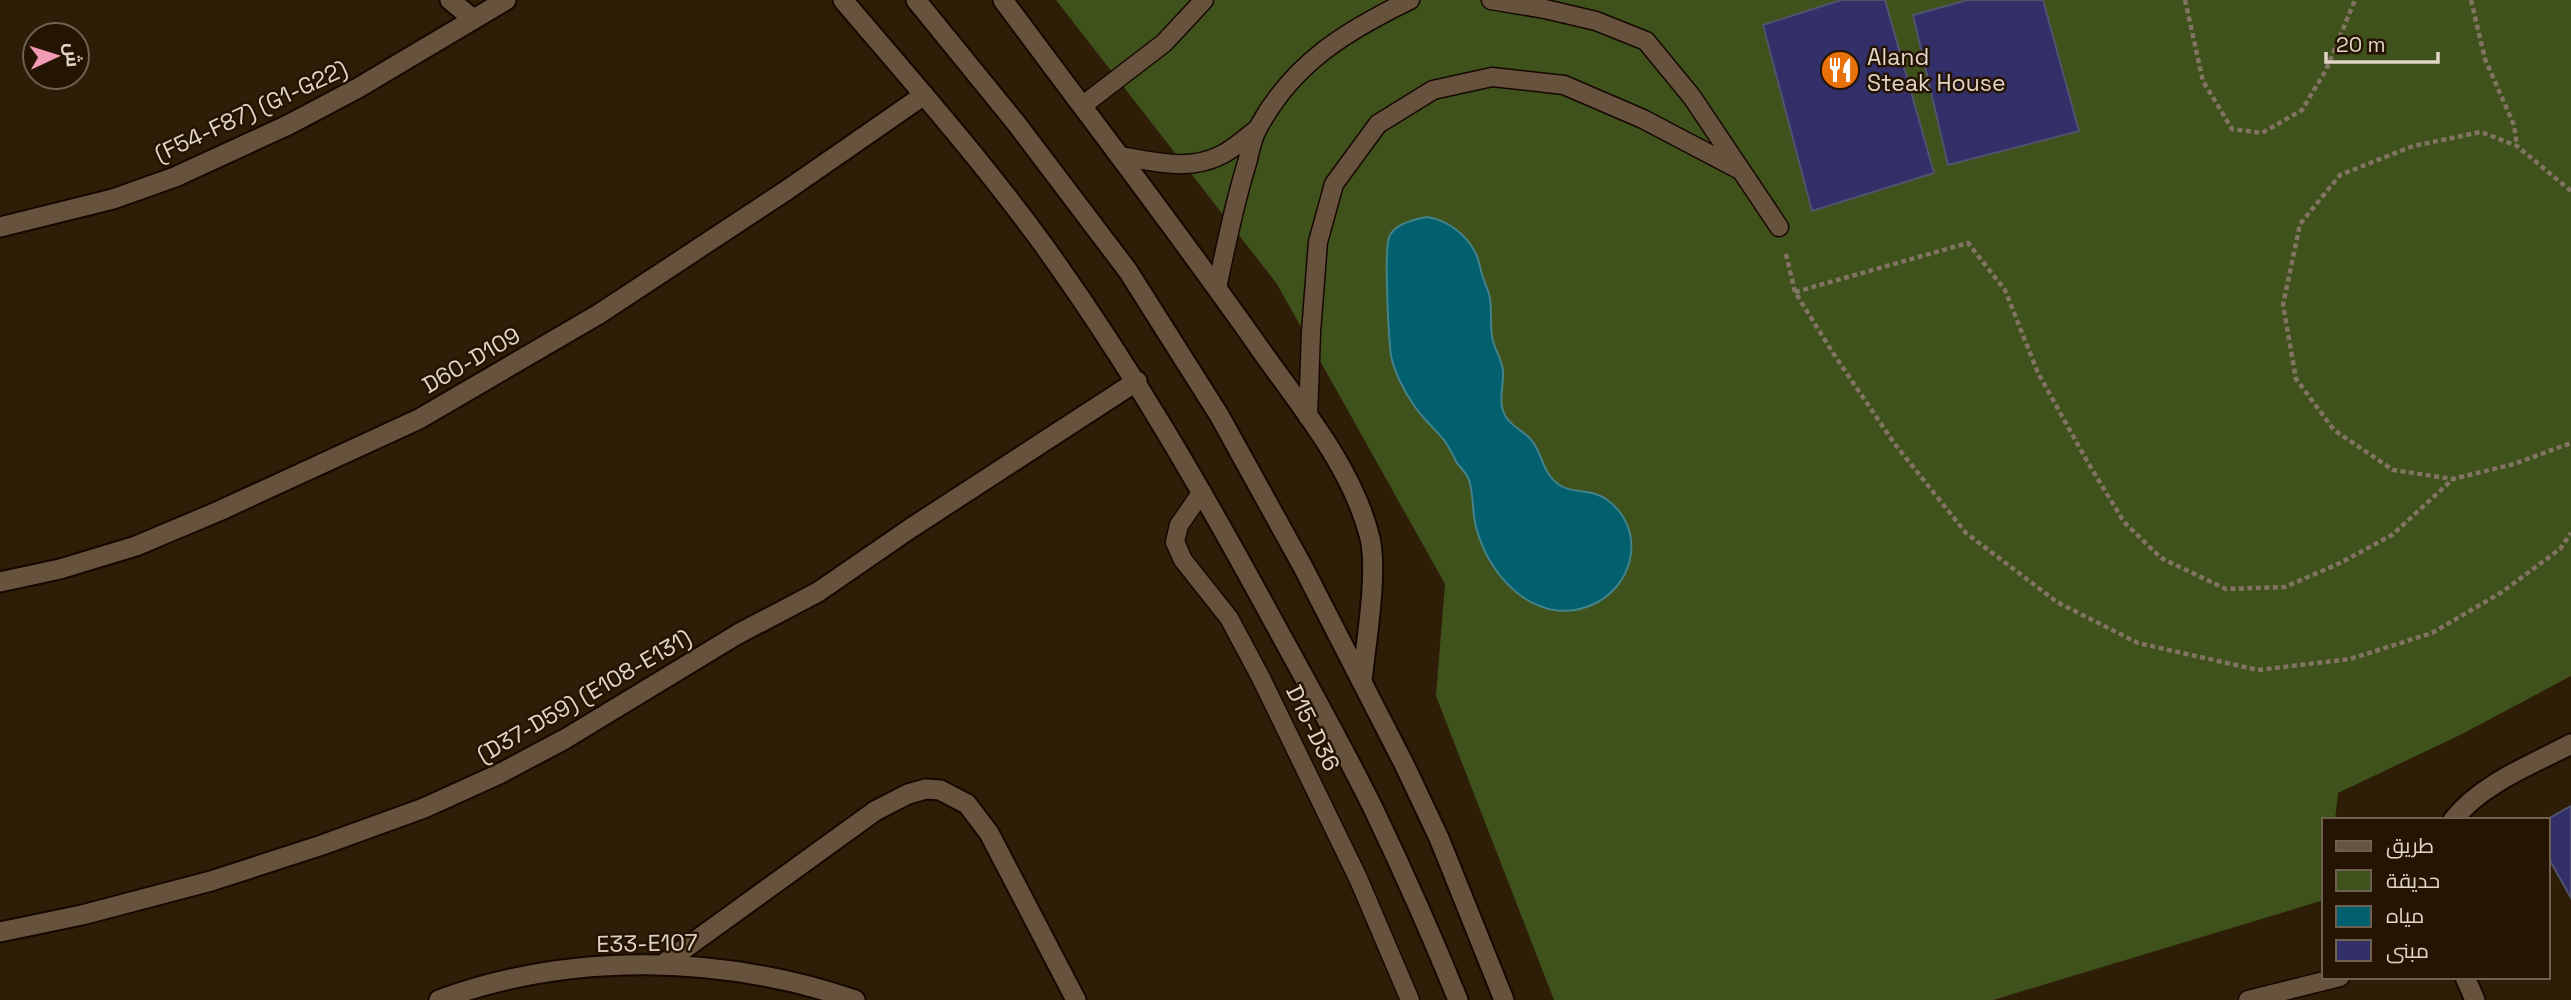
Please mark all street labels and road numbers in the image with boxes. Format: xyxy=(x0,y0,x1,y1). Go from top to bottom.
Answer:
street label: (F54-F87) (G1-G22) xyxy=(150,53,352,169)
street label: D60-D109 xyxy=(417,320,525,400)
street label: (D37-D59) (E108-E131) xyxy=(471,622,697,770)
street label: D15-D36 xyxy=(1279,680,1347,776)
street label: E33-E107 xyxy=(596,927,698,959)

